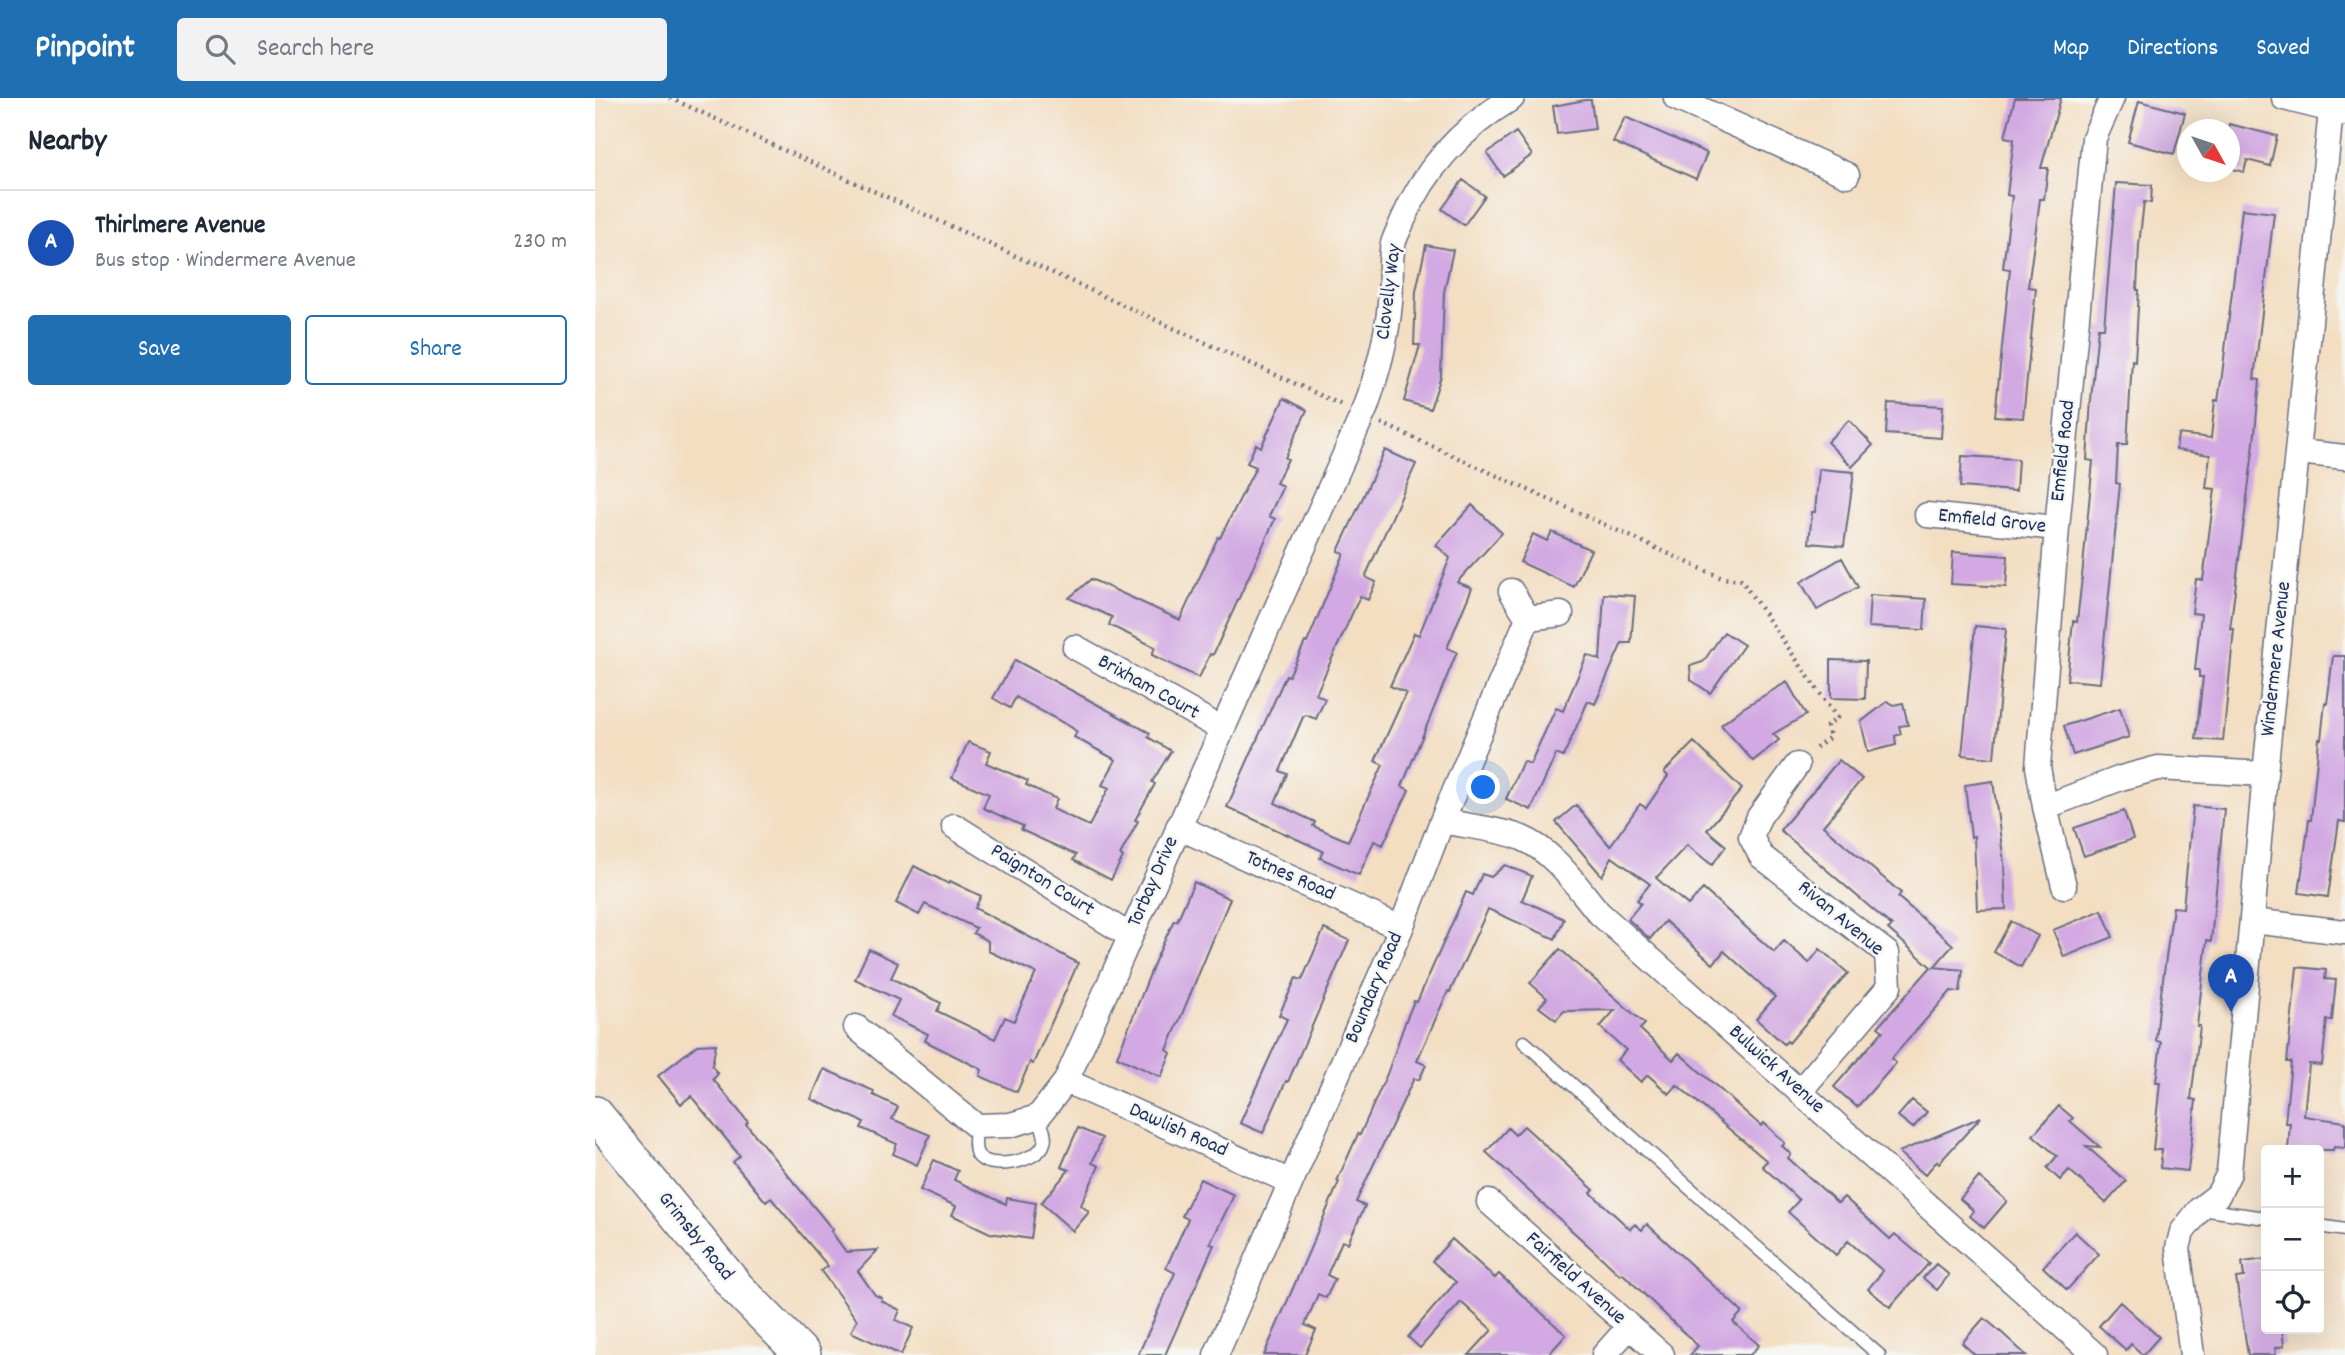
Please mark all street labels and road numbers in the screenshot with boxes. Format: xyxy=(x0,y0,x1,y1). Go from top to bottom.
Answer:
street label: Clovelly Way xyxy=(1369,242,1411,342)
street label: Emfield Road xyxy=(2044,399,2084,503)
street label: Emfield Grove xyxy=(1937,501,2047,543)
street label: Windermere Avenue xyxy=(2254,580,2300,738)
street label: Brixham Court xyxy=(1092,648,1205,728)
street label: Torbay Drive xyxy=(1121,832,1187,932)
street label: Paignton Court xyxy=(984,837,1100,925)
street label: Totnes Road xyxy=(1240,844,1340,910)
street label: Rivan Avenue xyxy=(1790,874,1890,964)
street label: Boundary Road xyxy=(1338,928,1412,1048)
street label: Bulwick Avenue xyxy=(1721,1018,1831,1122)
street label: Dawlish Road xyxy=(1124,1096,1232,1166)
street label: Grimsby Road xyxy=(650,1186,740,1288)
street label: Fairfield Avenue xyxy=(1518,1225,1632,1333)

